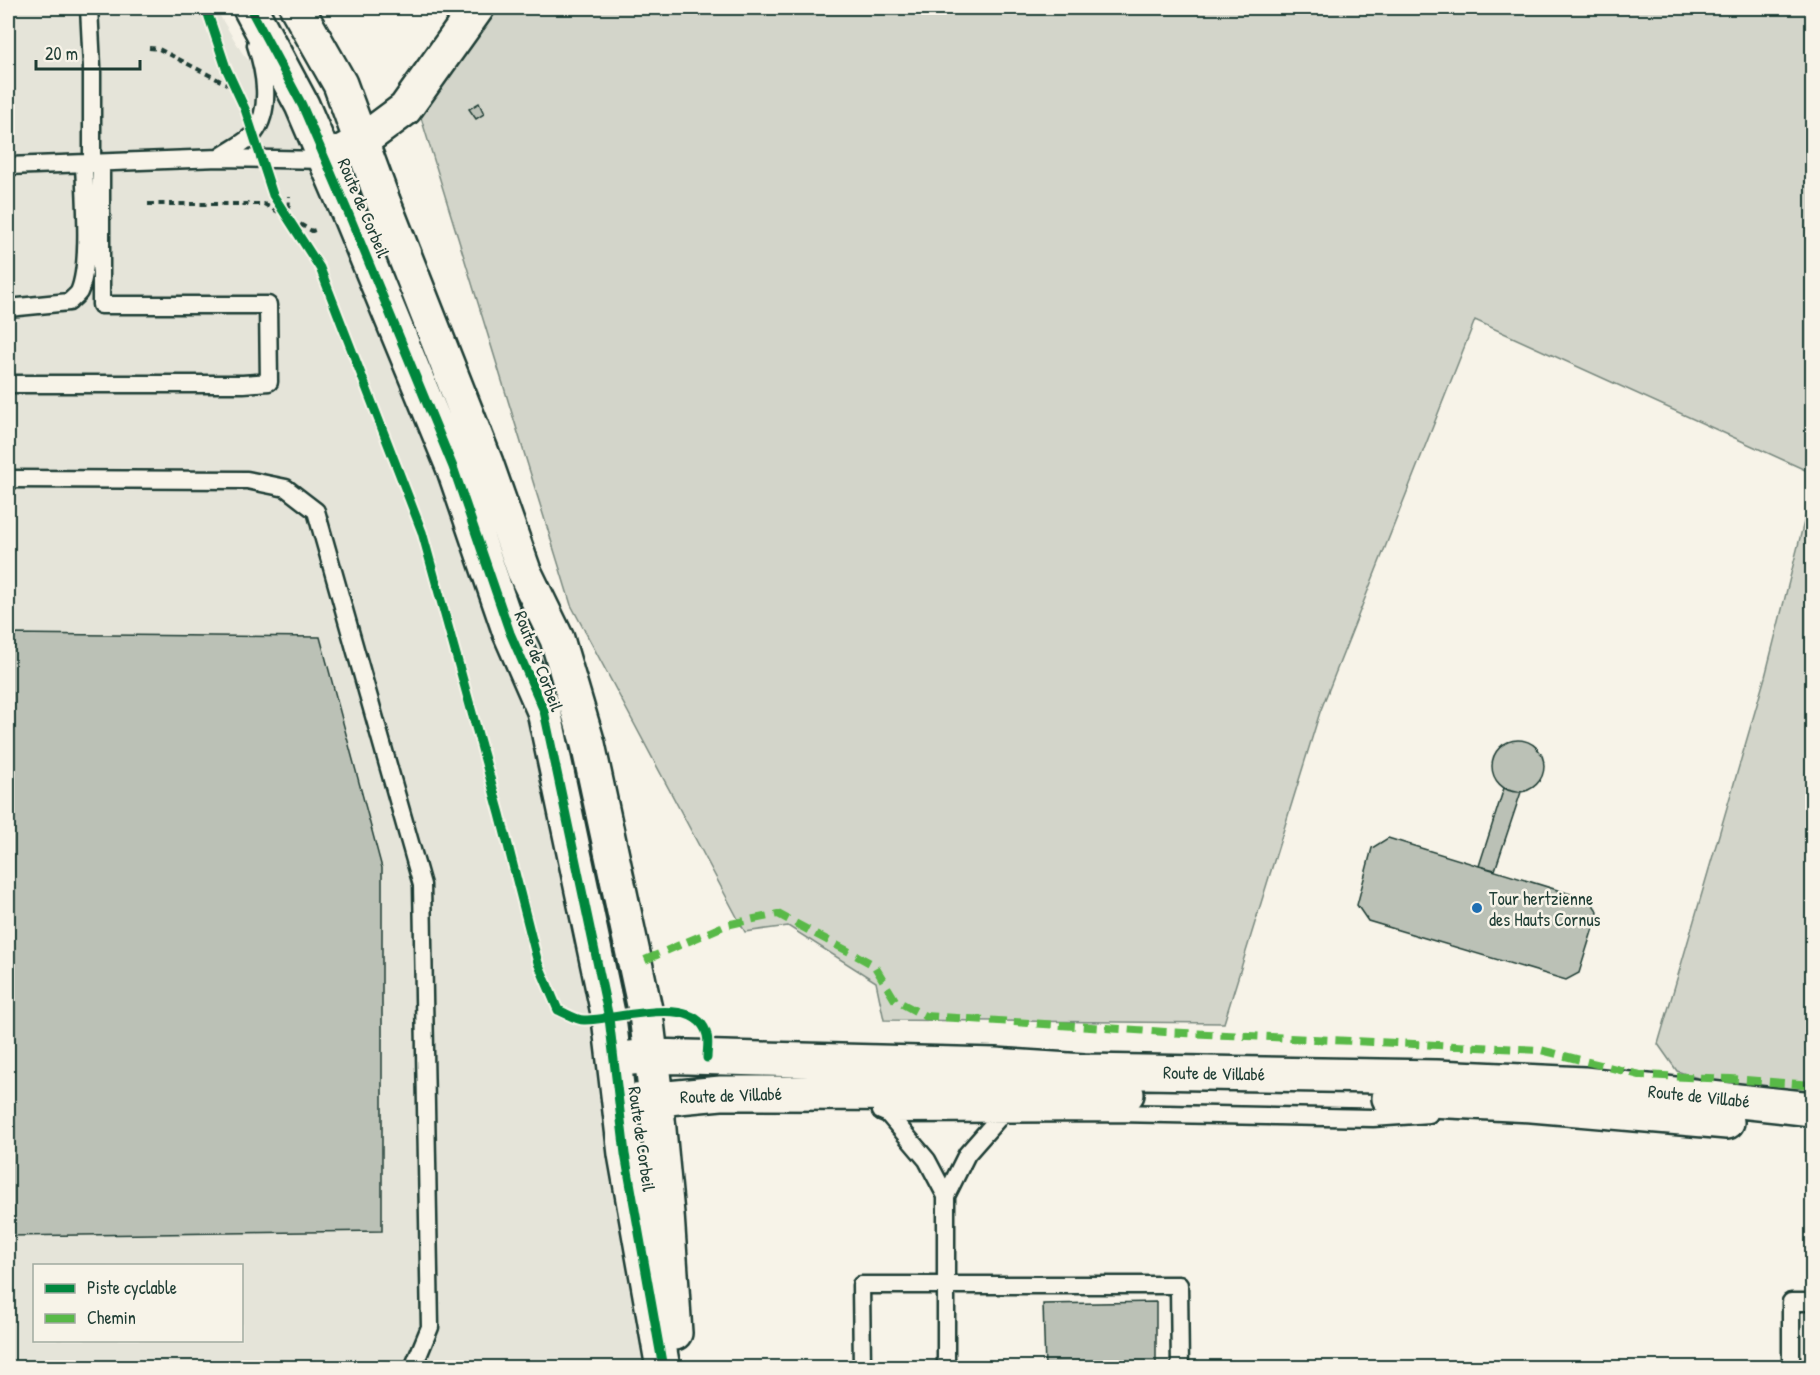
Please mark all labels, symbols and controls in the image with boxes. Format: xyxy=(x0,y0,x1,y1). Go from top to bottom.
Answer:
scale bar xyxy=(36,33,140,71)
text: 20 m xyxy=(45,41,78,66)
street label: Route de Corbeil xyxy=(332,154,396,262)
street label: Route de Corbeil xyxy=(508,607,570,715)
place label: Tour hertzienne des Hauts Cornus xyxy=(1489,886,1601,932)
marker: Tour hertzienne des Hauts Cornus xyxy=(1470,901,1484,915)
street label: Route de Villabé xyxy=(1163,1060,1265,1086)
street label: Route de Villabé xyxy=(1647,1078,1751,1114)
street label: Route de Villabé xyxy=(680,1081,782,1109)
street label: Route de Corbeil xyxy=(622,1085,662,1193)
legend xyxy=(33,1264,243,1342)
text: Piste cyclable xyxy=(87,1275,177,1300)
text: Chemin xyxy=(87,1305,136,1330)

